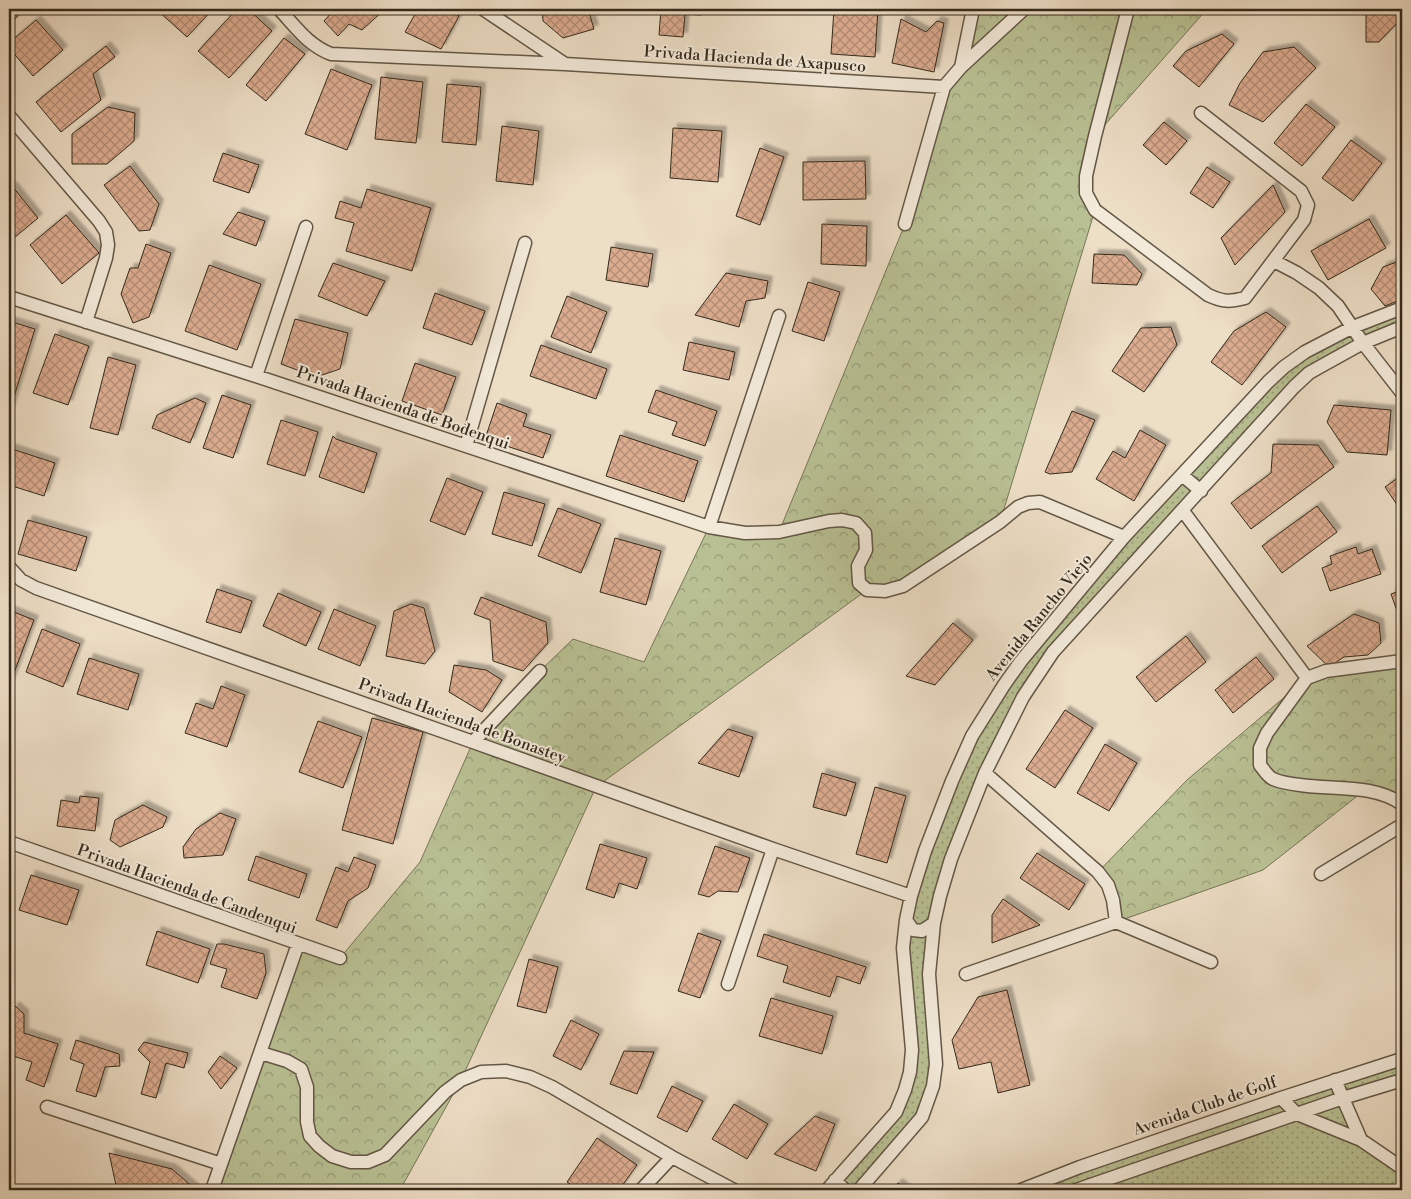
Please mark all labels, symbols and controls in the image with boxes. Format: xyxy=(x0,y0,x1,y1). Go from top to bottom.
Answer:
street label: Privada Hacienda de Axapusco xyxy=(643,41,867,77)
street label: Privada Hacienda de Bodenqui xyxy=(294,362,512,454)
street label: Avenida Rancho Viejo xyxy=(981,549,1097,686)
street label: Privada Hacienda de Bonastey xyxy=(356,674,569,768)
street label: Privada Hacienda de Candenqui xyxy=(74,840,300,938)
street label: Avenida Club de Golf xyxy=(1130,1072,1280,1140)

